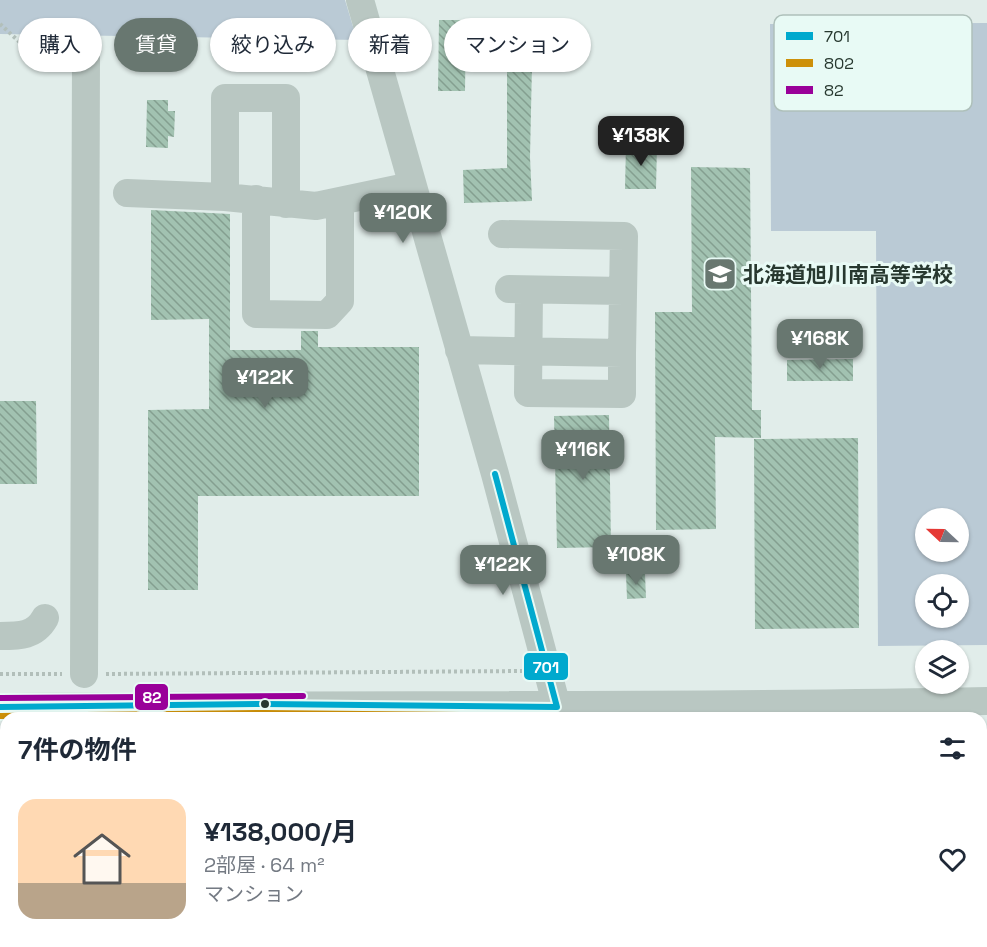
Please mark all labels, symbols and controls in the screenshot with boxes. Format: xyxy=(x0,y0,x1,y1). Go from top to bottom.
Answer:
legend xyxy=(774,15,972,111)
chip: 購入 xyxy=(18,18,102,72)
chip: 賃貸 xyxy=(114,18,198,72)
chip: 絞り込み xyxy=(210,18,336,72)
chip: 新着 xyxy=(348,18,432,72)
chip: マンション xyxy=(444,18,591,72)
text: 701 xyxy=(824,26,850,47)
text: 802 xyxy=(824,53,854,74)
text: 82 xyxy=(824,80,844,101)
pin: ¥138K xyxy=(599,116,683,167)
text: ¥138K xyxy=(612,122,670,148)
pin: ¥120K xyxy=(361,193,445,244)
text: ¥120K xyxy=(374,199,432,225)
school or university icon: 北海道旭川南高等学校 xyxy=(702,256,738,292)
place label: 北海道旭川南高等学校 xyxy=(743,261,953,288)
pin: ¥168K xyxy=(778,319,862,370)
text: ¥168K xyxy=(791,325,849,351)
pin: ¥122K xyxy=(223,358,307,409)
text: ¥122K xyxy=(236,364,294,390)
pin: ¥116K xyxy=(541,430,625,481)
text: ¥116K xyxy=(555,436,611,462)
north arrow xyxy=(915,508,969,562)
map controls xyxy=(915,508,969,694)
pin: ¥108K xyxy=(594,535,678,586)
text: ¥108K xyxy=(607,541,665,567)
pin: ¥122K xyxy=(461,545,545,596)
text: ¥122K xyxy=(474,551,532,577)
button: locate xyxy=(915,574,969,628)
button: layers xyxy=(915,640,969,694)
line badge: 701 xyxy=(523,652,569,681)
text: 701 xyxy=(533,657,559,678)
line badge: 82 xyxy=(134,683,169,711)
text: 82 xyxy=(142,687,162,708)
unlabelled marker xyxy=(259,698,271,710)
icon: filters xyxy=(936,732,969,765)
text: 7件の物件 xyxy=(18,733,136,767)
text: ¥138,000/月 xyxy=(204,815,357,849)
icon: home xyxy=(66,823,138,895)
icon: heart xyxy=(936,843,969,876)
text: 2部屋 · 64 m² xyxy=(204,852,324,878)
text: マンション xyxy=(204,881,304,907)

